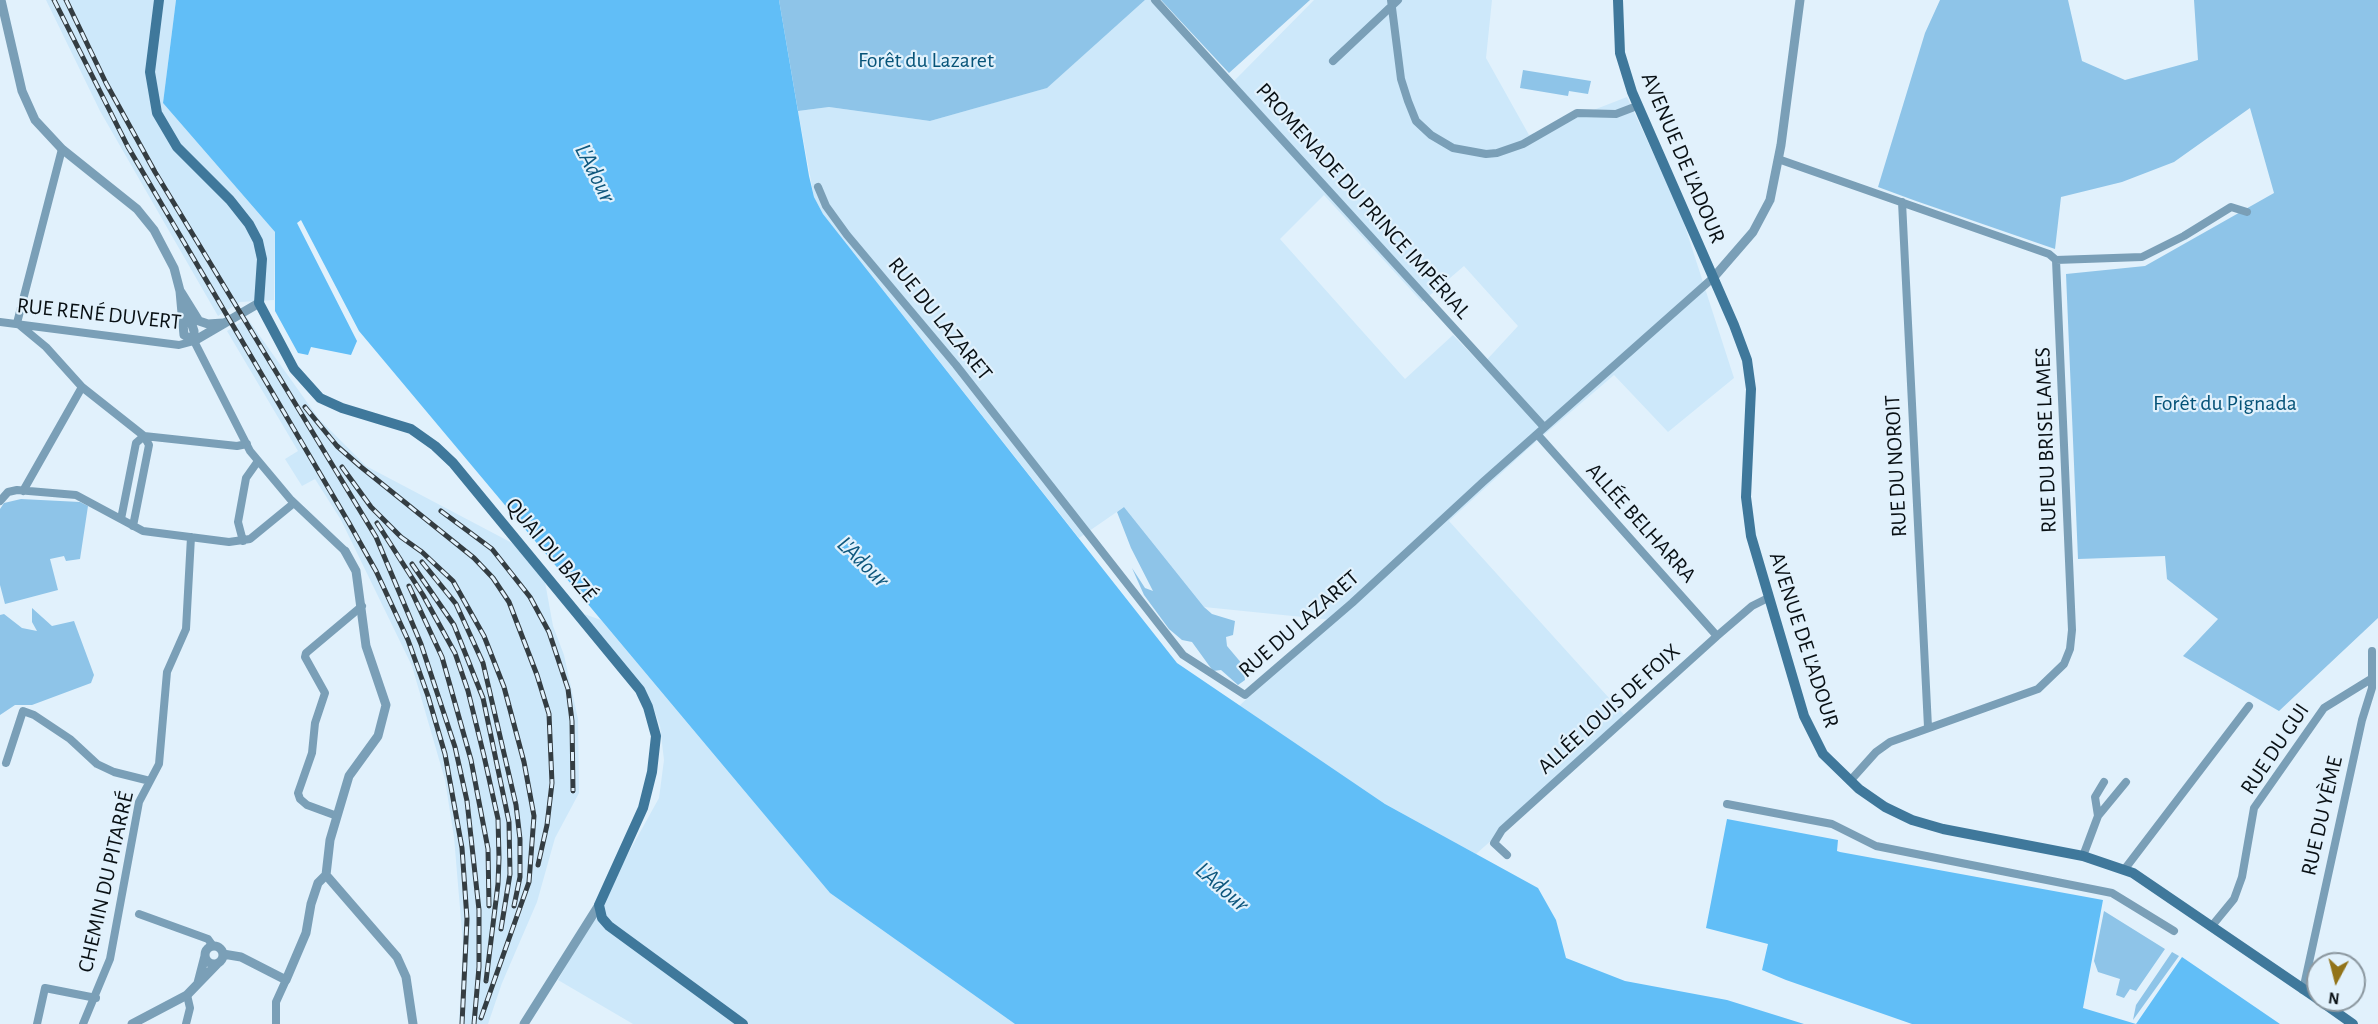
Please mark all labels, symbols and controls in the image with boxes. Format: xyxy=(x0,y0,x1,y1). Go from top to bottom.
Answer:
park label: Forêt du Lazaret xyxy=(858,47,994,73)
street label: AVENUE DE L'ADOUR xyxy=(1635,69,1731,247)
street label: PROMENADE DU PRINCE IMPÉRIAL xyxy=(1250,78,1476,324)
water label: L'Adour xyxy=(568,139,622,207)
street label: RUE DU LAZARET xyxy=(882,252,998,386)
street label: RUE RENÉ DUVERT xyxy=(16,292,182,336)
street label: RUE DU BRISE LAMES xyxy=(2030,347,2062,533)
park label: Forêt du Pignada xyxy=(2153,390,2297,416)
street label: RUE DU NOROIT xyxy=(1879,394,1913,538)
street label: ALLÉE BELHARRA xyxy=(1580,458,1702,588)
street label: QUAI DU BAZÉ xyxy=(500,492,602,608)
water label: L'Adour xyxy=(831,530,895,594)
street label: AVENUE DE L'ADOUR xyxy=(1763,549,1845,731)
street label: RUE DU LAZARET xyxy=(1233,564,1365,684)
street label: ALLÉE LOUIS DE FOIX xyxy=(1532,638,1686,780)
street label: RUE DU GUI xyxy=(2235,698,2315,800)
street label: RUE DU YÈME xyxy=(2295,754,2349,878)
street label: CHEMIN DU PITARRÉ xyxy=(72,789,140,975)
water label: L'Adour xyxy=(1189,856,1255,918)
north arrow xyxy=(2306,952,2366,1012)
text: N xyxy=(2328,989,2341,1006)

